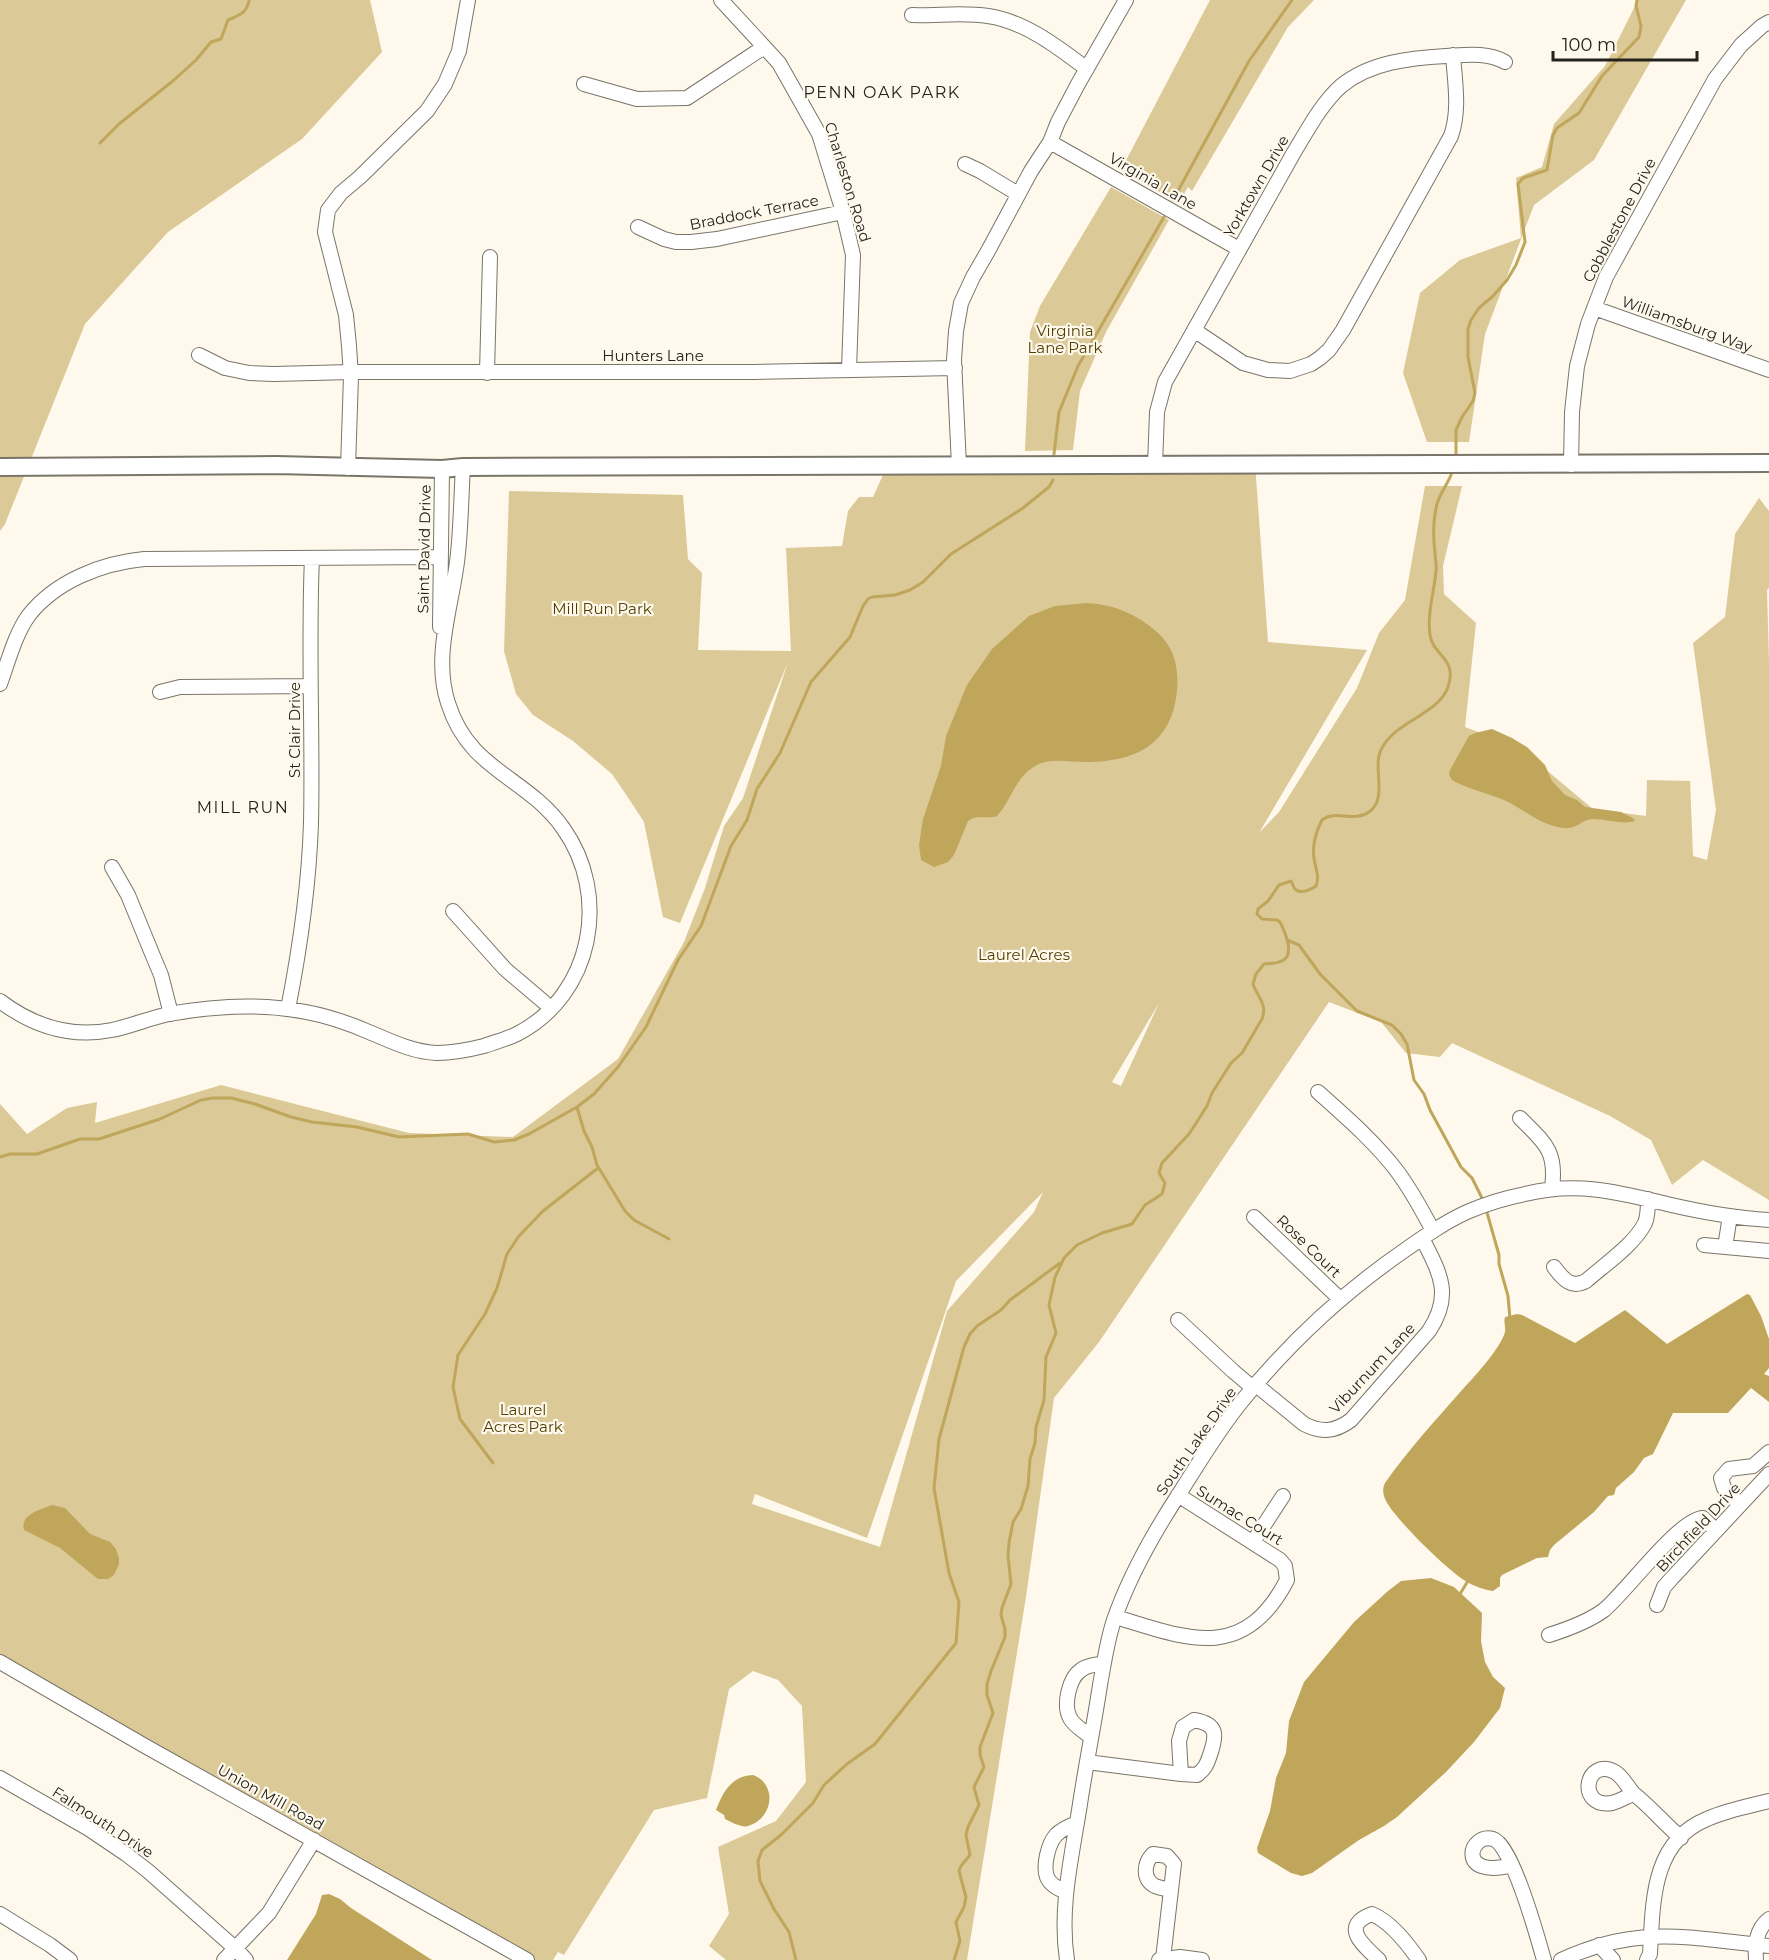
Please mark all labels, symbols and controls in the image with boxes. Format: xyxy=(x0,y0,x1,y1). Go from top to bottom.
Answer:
scale bar xyxy=(1553,24,1697,62)
text: 100 m xyxy=(1562,34,1616,56)
district label: PENN OAK PARK xyxy=(803,83,961,102)
street label: Charleston Road xyxy=(821,120,875,244)
street label: Yorktown Drive xyxy=(1219,132,1293,240)
street label: Virginia Lane xyxy=(1106,148,1200,214)
street label: Cobblestone Drive xyxy=(1578,155,1660,285)
street label: Braddock Terrace xyxy=(688,190,820,234)
street label: Williamsburg Way xyxy=(1619,292,1756,357)
park label: Virginia Lane Park xyxy=(1027,321,1103,357)
street label: Hunters Lane xyxy=(602,346,704,365)
street label: Saint David Drive xyxy=(413,484,435,614)
park label: Mill Run Park xyxy=(552,599,652,618)
street label: St Clair Drive xyxy=(285,682,304,778)
district label: MILL RUN xyxy=(197,798,289,817)
park label: Laurel Acres xyxy=(978,945,1070,964)
street label: Rose Court xyxy=(1273,1210,1345,1282)
street label: Viburnum Lane xyxy=(1325,1319,1419,1417)
street label: South Lake Drive xyxy=(1152,1383,1240,1499)
park label: Laurel Acres Park xyxy=(483,1400,563,1436)
street label: Birchfield Drive xyxy=(1652,1478,1744,1576)
street label: Sumac Court xyxy=(1193,1481,1287,1549)
street label: Union Mill Road xyxy=(214,1760,328,1834)
street label: Falmouth Drive xyxy=(49,1782,157,1862)

